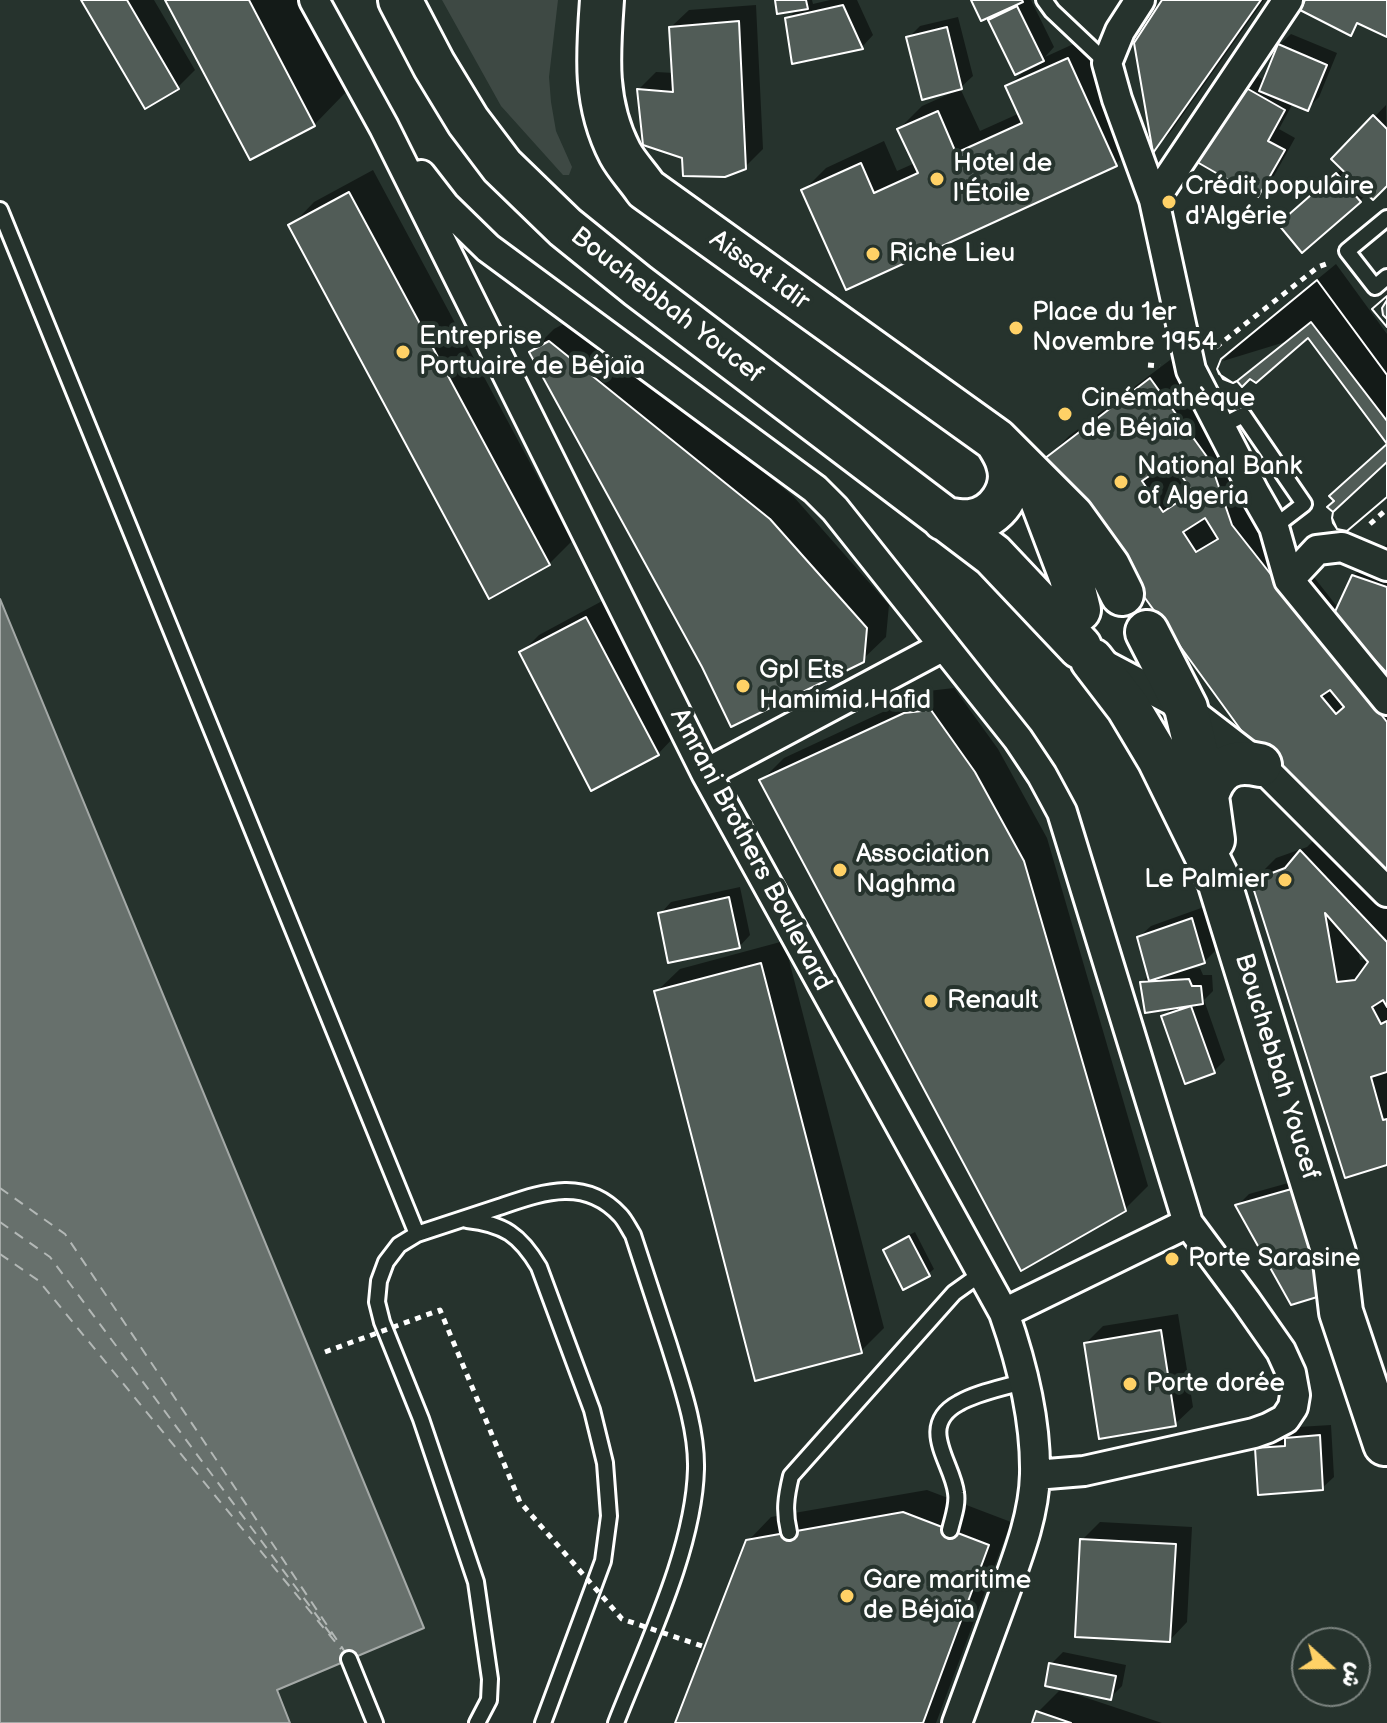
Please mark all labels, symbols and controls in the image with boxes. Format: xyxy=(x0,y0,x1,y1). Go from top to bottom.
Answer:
place label: Hotel de l'Étoile xyxy=(953,148,1052,210)
marker: Hotel de l'Étoile xyxy=(928,170,946,188)
place label: Crédit populaire d'Algérie xyxy=(1185,171,1374,232)
marker: Crédit populaire d'Algérie xyxy=(1160,193,1178,211)
street label: Bouchebbah Youcef xyxy=(564,221,768,391)
street label: Aissat Idir xyxy=(703,224,815,318)
place label: Riche Lieu xyxy=(889,238,1015,270)
marker: Riche Lieu xyxy=(864,245,882,263)
place label: Place du 1er Novembre 1954 xyxy=(1032,297,1217,358)
marker: Place du 1er Novembre 1954 xyxy=(1007,319,1025,337)
place label: Entreprise Portuaire de Béjaïa xyxy=(419,321,645,382)
marker: Entreprise Portuaire de Béjaïa xyxy=(394,343,412,361)
place label: Cinémathèque de Béjaïa xyxy=(1081,383,1255,444)
marker: Cinémathèque de Béjaïa xyxy=(1056,405,1074,423)
place label: National Bank of Algeria xyxy=(1137,451,1302,512)
marker: National Bank of Algeria xyxy=(1112,473,1130,491)
place label: Gpl Ets Hamimid Hafid xyxy=(759,655,931,716)
marker: Gpl Ets Hamimid Hafid xyxy=(734,677,752,695)
street label: Amrani Brothers Boulevard xyxy=(662,703,838,997)
place label: Association Naghma xyxy=(856,839,990,900)
marker: Association Naghma xyxy=(831,861,849,879)
place label: Le Palmier xyxy=(1144,864,1269,896)
marker: Le Palmier xyxy=(1276,871,1294,889)
street label: Bouchebbah Youcef xyxy=(1227,950,1325,1184)
place label: Renault xyxy=(947,985,1039,1017)
marker: Renault xyxy=(922,992,940,1010)
place label: Porte Sarasine xyxy=(1188,1243,1360,1275)
marker: Porte Sarasine xyxy=(1163,1250,1181,1268)
place label: Porte dorée xyxy=(1146,1368,1285,1400)
marker: Porte dorée xyxy=(1121,1375,1139,1393)
place label: Gare maritime de Béjaïa xyxy=(863,1565,1031,1626)
marker: Gare maritime de Béjaïa xyxy=(838,1587,856,1605)
north arrow xyxy=(1291,1627,1371,1707)
text: ش xyxy=(1335,1659,1369,1691)

